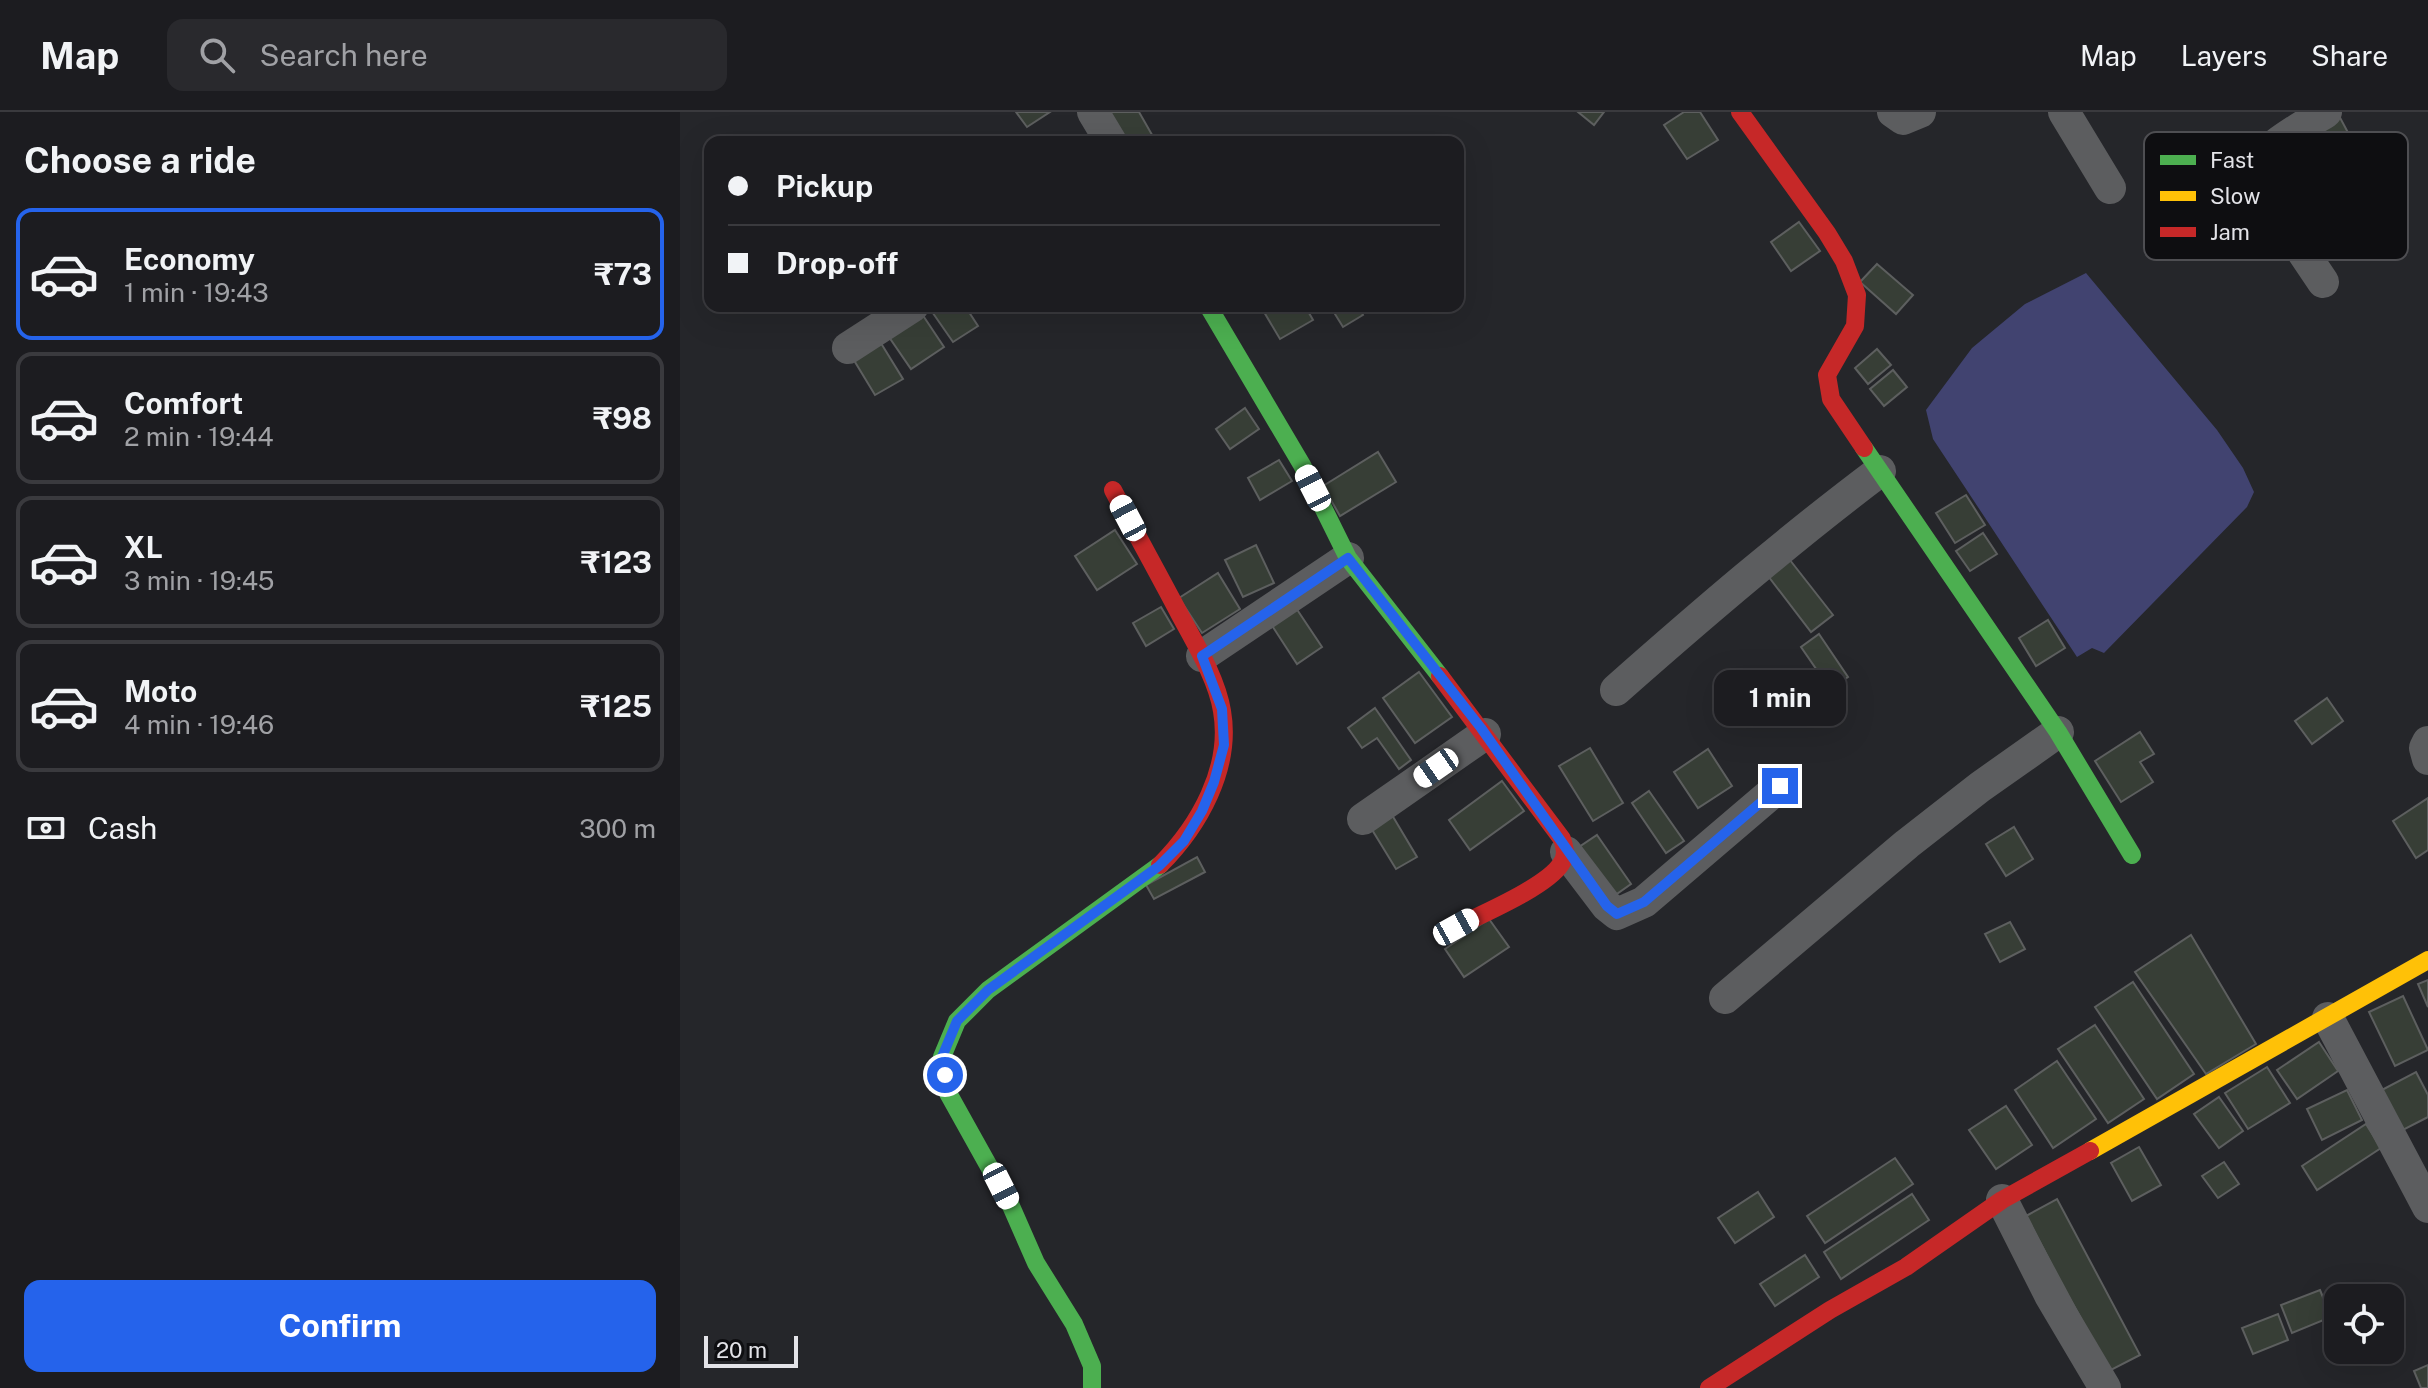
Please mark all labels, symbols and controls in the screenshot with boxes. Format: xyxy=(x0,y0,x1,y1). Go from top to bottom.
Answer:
search box xyxy=(167,19,727,91)
text: Map xyxy=(40,33,119,78)
icon: search xyxy=(195,33,239,77)
text: Search here xyxy=(259,37,428,73)
text: Map xyxy=(2080,39,2137,72)
text: Layers xyxy=(2181,39,2267,72)
text: Share xyxy=(2311,39,2388,72)
legend xyxy=(2144,132,2408,260)
text: Choose a ride xyxy=(24,139,256,181)
text: Fast xyxy=(2210,147,2254,173)
text: Pickup xyxy=(776,168,873,204)
text: Slow xyxy=(2210,183,2260,209)
text: Jam xyxy=(2210,219,2250,245)
icon: car xyxy=(28,238,100,310)
text: Economy xyxy=(124,241,255,277)
text: Drop-off xyxy=(776,245,898,281)
text: ₹73 xyxy=(594,256,652,292)
text: 1 min · 19:43 xyxy=(124,277,269,308)
icon: car xyxy=(28,382,100,454)
text: Comfort xyxy=(124,385,243,421)
text: ₹98 xyxy=(593,400,652,436)
text: 2 min · 19:44 xyxy=(124,421,274,452)
car xyxy=(1291,461,1335,515)
car xyxy=(1106,491,1150,545)
icon: car xyxy=(28,526,100,598)
text: XL xyxy=(124,529,163,565)
text: ₹123 xyxy=(581,544,652,580)
text: 3 min · 19:45 xyxy=(124,565,275,596)
icon: car xyxy=(28,670,100,742)
callout: 1 min xyxy=(1714,670,1846,726)
text: Moto xyxy=(124,673,197,709)
text: 1 min xyxy=(1749,682,1811,713)
text: ₹125 xyxy=(581,688,652,724)
text: 4 min · 19:46 xyxy=(124,709,274,740)
car xyxy=(1409,744,1463,792)
route end xyxy=(1762,768,1798,804)
icon: cash xyxy=(24,806,68,850)
text: Cash xyxy=(88,810,157,846)
text: 300 m xyxy=(579,813,656,844)
car xyxy=(1429,905,1483,949)
route start xyxy=(927,1057,963,1093)
car xyxy=(979,1159,1023,1213)
button: Confirm xyxy=(24,1280,656,1372)
map controls xyxy=(2324,1284,2404,1364)
button: locate xyxy=(2324,1284,2404,1364)
scale bar xyxy=(704,1332,798,1368)
text: 20 m xyxy=(716,1337,767,1363)

